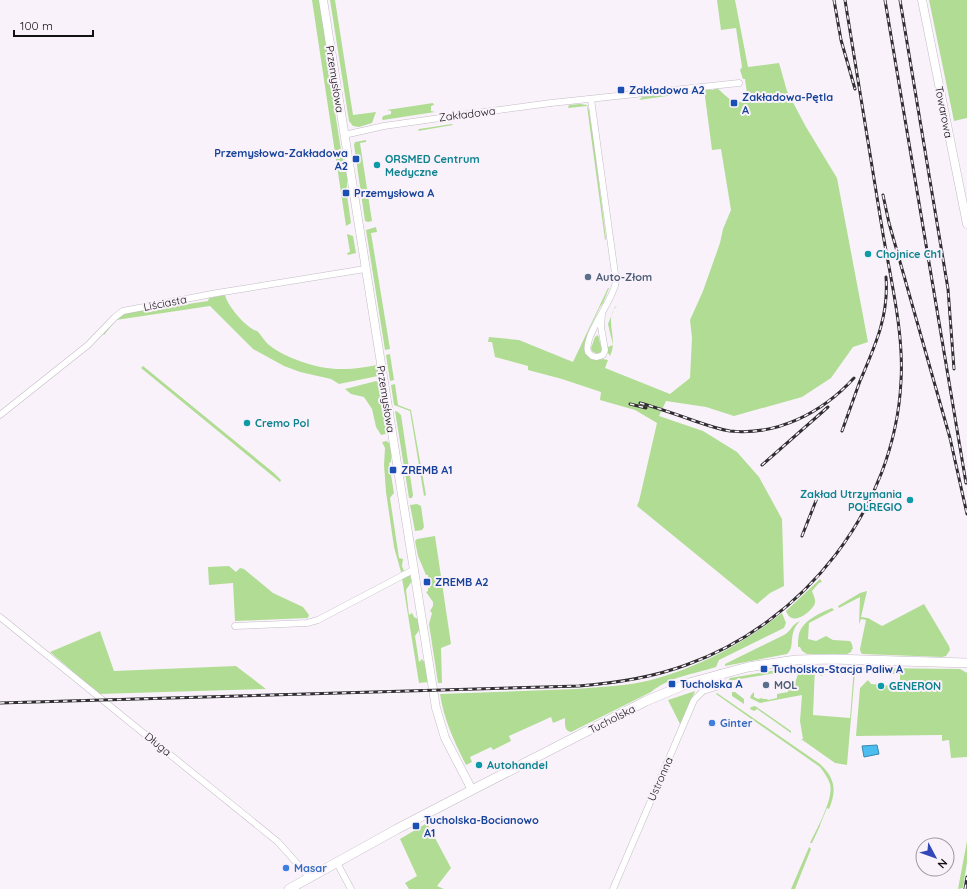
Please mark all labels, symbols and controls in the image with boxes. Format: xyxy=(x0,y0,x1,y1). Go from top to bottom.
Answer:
scale bar xyxy=(14,12,93,38)
text: 100 m xyxy=(20,18,53,33)
street label: Przemysłowa xyxy=(323,45,347,113)
place label: Zakładowa A2 xyxy=(629,83,705,97)
marker: Zakładowa A2 xyxy=(616,85,626,95)
street label: Towarowa xyxy=(932,85,956,139)
place label: Zakładowa-Pętla A xyxy=(742,90,833,117)
marker: Zakładowa-Pętla A xyxy=(729,98,739,108)
street label: Zakładowa xyxy=(438,104,496,124)
place label: Przemysłowa-Zakładowa A2 xyxy=(214,146,348,173)
place label: ORSMED Centrum Medyczne xyxy=(385,152,480,179)
marker: Przemysłowa-Zakładowa A2 xyxy=(351,154,361,164)
marker: ORSMED Centrum Medyczne xyxy=(372,160,382,170)
place label: Przemysłowa A xyxy=(354,186,434,200)
marker: Przemysłowa A xyxy=(341,188,351,198)
place label: Chojnice Ch1 xyxy=(876,247,941,261)
marker: Chojnice Ch1 xyxy=(863,249,873,259)
place label: Auto-Złom xyxy=(596,270,652,284)
marker: Auto-Złom xyxy=(583,272,593,282)
street label: Liściasta xyxy=(142,292,188,314)
street label: Przemysłowa xyxy=(374,365,398,433)
place label: Cremo Pol xyxy=(255,416,309,430)
marker: Cremo Pol xyxy=(242,418,252,428)
place label: ZREMB A1 xyxy=(401,463,453,477)
marker: ZREMB A1 xyxy=(388,465,398,475)
place label: Zakład Utrzymania POLREGIO xyxy=(800,487,902,514)
marker: Zakład Utrzymania POLREGIO xyxy=(905,495,915,505)
place label: ZREMB A2 xyxy=(435,575,489,589)
marker: ZREMB A2 xyxy=(422,577,432,587)
place label: Tucholska-Stacja Paliw A xyxy=(772,662,903,676)
marker: Tucholska-Stacja Paliw A xyxy=(759,664,769,674)
place label: Tucholska A xyxy=(680,677,743,691)
place label: MOL xyxy=(774,678,798,692)
marker: Tucholska A xyxy=(667,679,677,689)
place label: GENERON xyxy=(889,679,941,693)
marker: MOL xyxy=(761,680,771,690)
marker: GENERON xyxy=(876,681,886,691)
street label: Tucholska xyxy=(586,701,638,737)
place label: Ginter xyxy=(720,716,753,730)
marker: Ginter xyxy=(707,718,717,728)
street label: Długa xyxy=(142,729,174,759)
street label: Ustronna xyxy=(644,755,676,803)
place label: Autohandel xyxy=(487,758,548,772)
marker: Autohandel xyxy=(474,760,484,770)
place label: Tucholska-Bocianowo A1 xyxy=(424,813,539,840)
marker: Tucholska-Bocianowo A1 xyxy=(411,821,421,831)
north arrow xyxy=(915,837,955,877)
text: N xyxy=(935,856,950,871)
place label: Masar xyxy=(294,861,327,875)
marker: Masar xyxy=(281,863,291,873)

